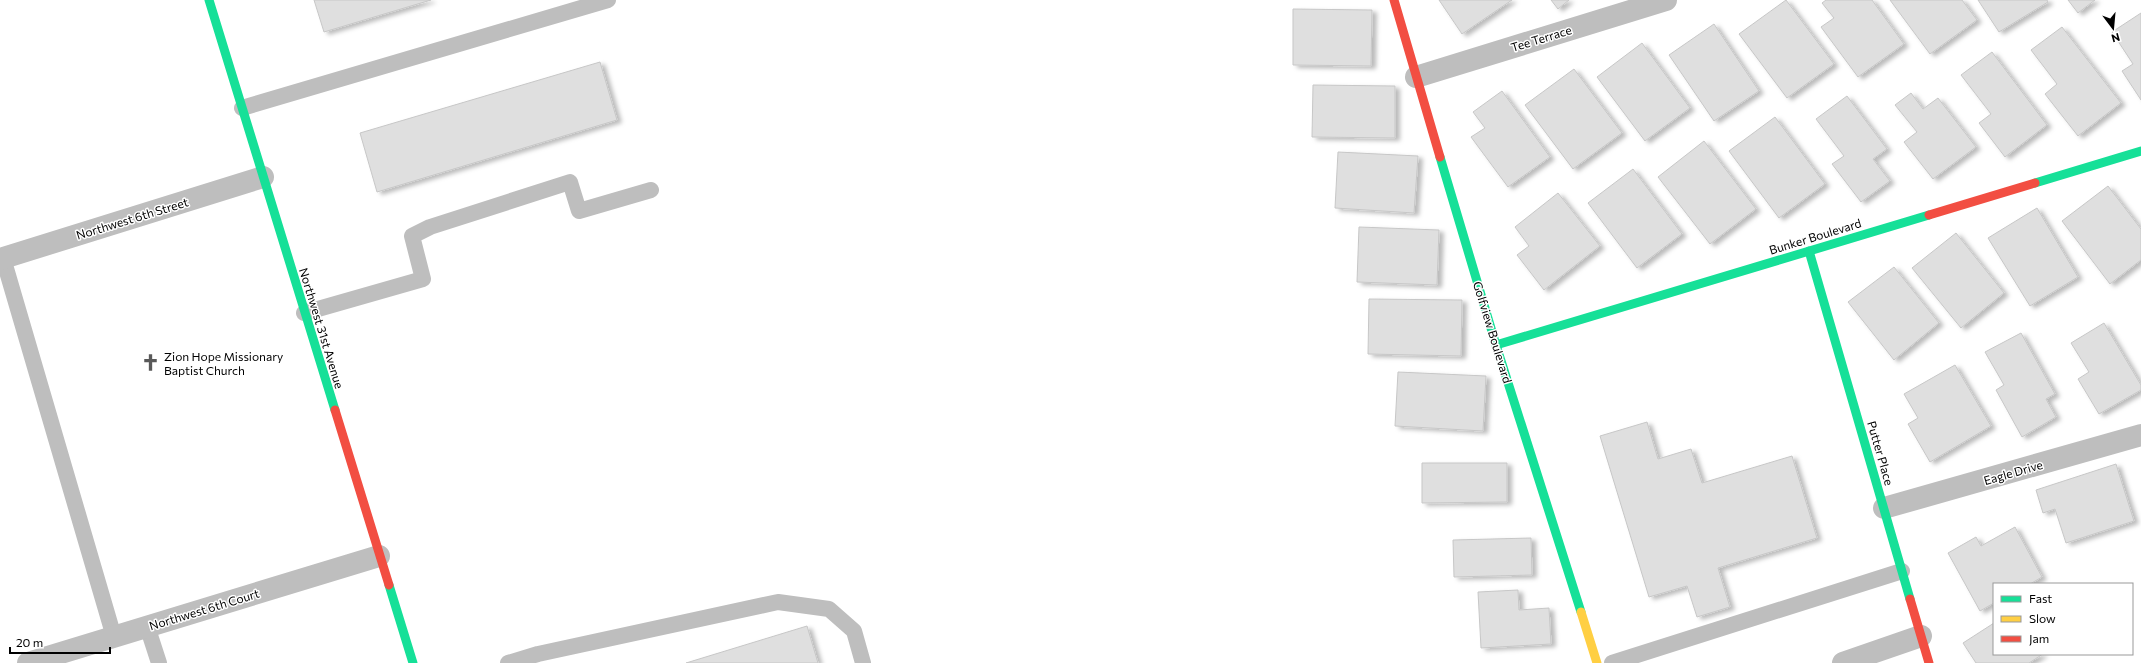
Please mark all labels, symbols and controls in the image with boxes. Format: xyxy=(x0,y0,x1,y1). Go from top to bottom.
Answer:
north arrow xyxy=(2093,8,2133,48)
street label: Tee Terrace xyxy=(1509,22,1573,54)
text: N xyxy=(2110,31,2122,45)
street label: Northwest 6th Street xyxy=(74,194,190,242)
street label: Bunker Boulevard xyxy=(1767,215,1863,257)
street label: Northwest 31st Avenue xyxy=(297,266,347,390)
street label: Golfview Boulevard xyxy=(1471,279,1515,385)
place label: Zion Hope Missionary Baptist Church xyxy=(164,349,283,377)
church icon: Zion Hope Missionary Baptist Church xyxy=(141,353,161,373)
street label: Putter Place xyxy=(1865,419,1897,487)
street label: Eagle Drive xyxy=(1982,457,2044,487)
legend xyxy=(1993,583,2133,655)
street label: Northwest 6th Court xyxy=(147,586,261,632)
text: Fast xyxy=(2029,591,2052,605)
text: Slow xyxy=(2029,611,2056,625)
scale bar xyxy=(10,629,110,655)
text: Jam xyxy=(2029,631,2049,646)
text: 20 m xyxy=(16,635,43,649)

